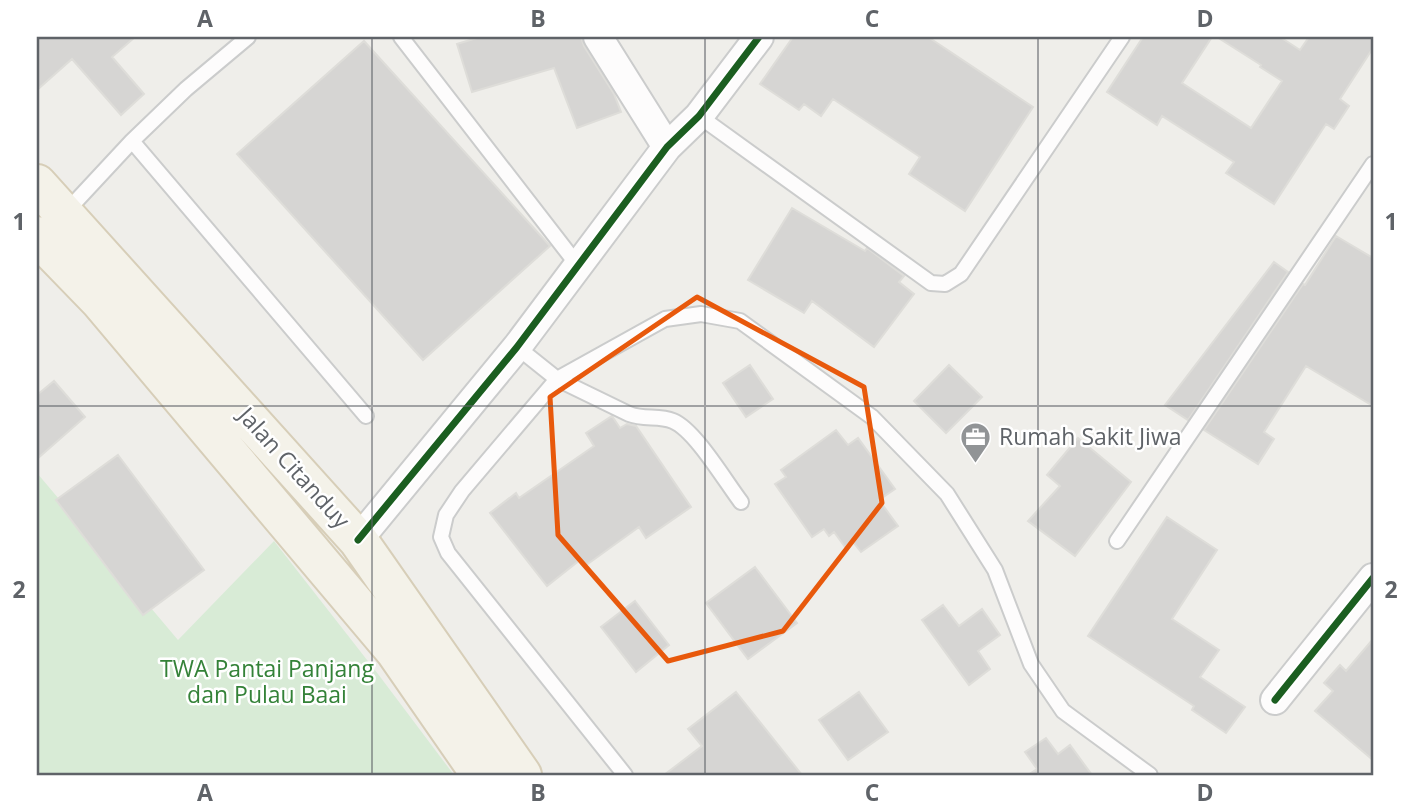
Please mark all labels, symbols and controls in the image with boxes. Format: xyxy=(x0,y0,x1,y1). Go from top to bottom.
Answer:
text: A xyxy=(197,2,213,34)
text: B xyxy=(530,2,546,34)
text: C xyxy=(865,2,879,34)
text: D xyxy=(1196,2,1214,34)
text: 1 xyxy=(12,205,26,237)
text: 1 xyxy=(1384,205,1398,237)
street label: Jalan Citanduy xyxy=(230,398,358,535)
office icon: Rumah Sakit Jiwa xyxy=(959,420,993,464)
place label: Rumah Sakit Jiwa xyxy=(999,420,1182,452)
text: 2 xyxy=(12,573,26,605)
text: 2 xyxy=(1384,573,1398,605)
park label: TWA Pantai Panjang dan Pulau Baai xyxy=(160,652,374,710)
text: A xyxy=(197,776,213,808)
text: B xyxy=(530,776,546,808)
text: C xyxy=(865,776,879,808)
text: D xyxy=(1196,776,1214,808)

